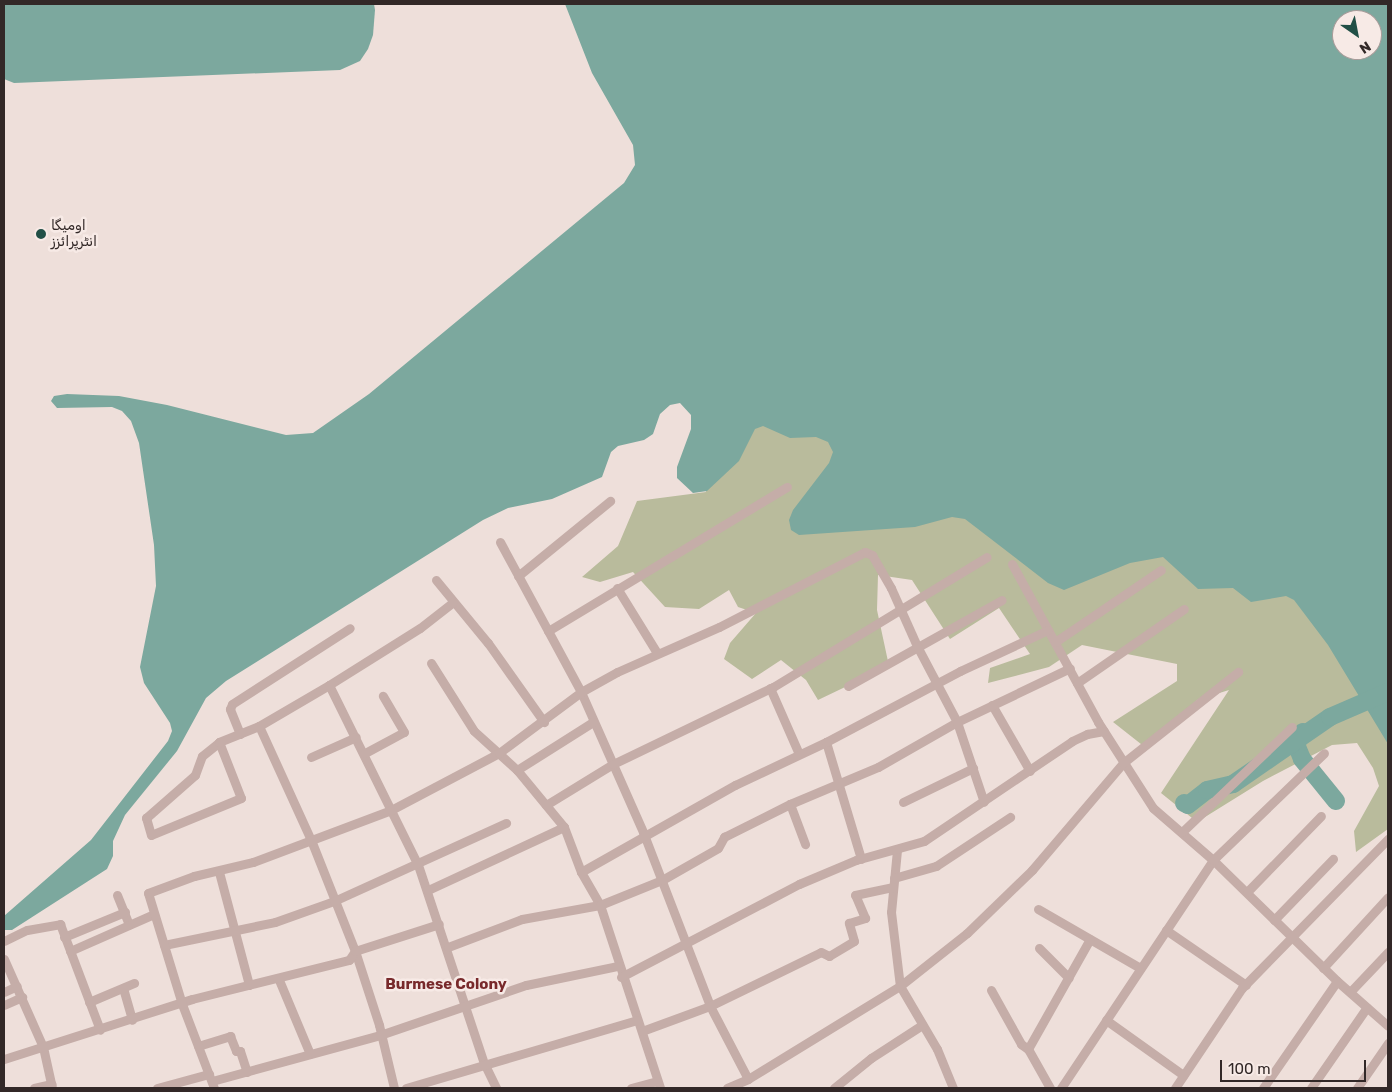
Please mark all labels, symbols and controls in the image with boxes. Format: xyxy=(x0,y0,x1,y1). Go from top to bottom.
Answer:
north arrow xyxy=(1332,10,1382,60)
text: N xyxy=(1356,37,1374,57)
place label: اومیگا انٹرپرائزز xyxy=(51,218,97,250)
marker: اومیگا انٹرپرائزز xyxy=(35,228,47,240)
district label: Burmese Colony xyxy=(385,976,507,994)
scale bar xyxy=(1222,1050,1368,1082)
text: 100 m xyxy=(1228,1060,1270,1078)

